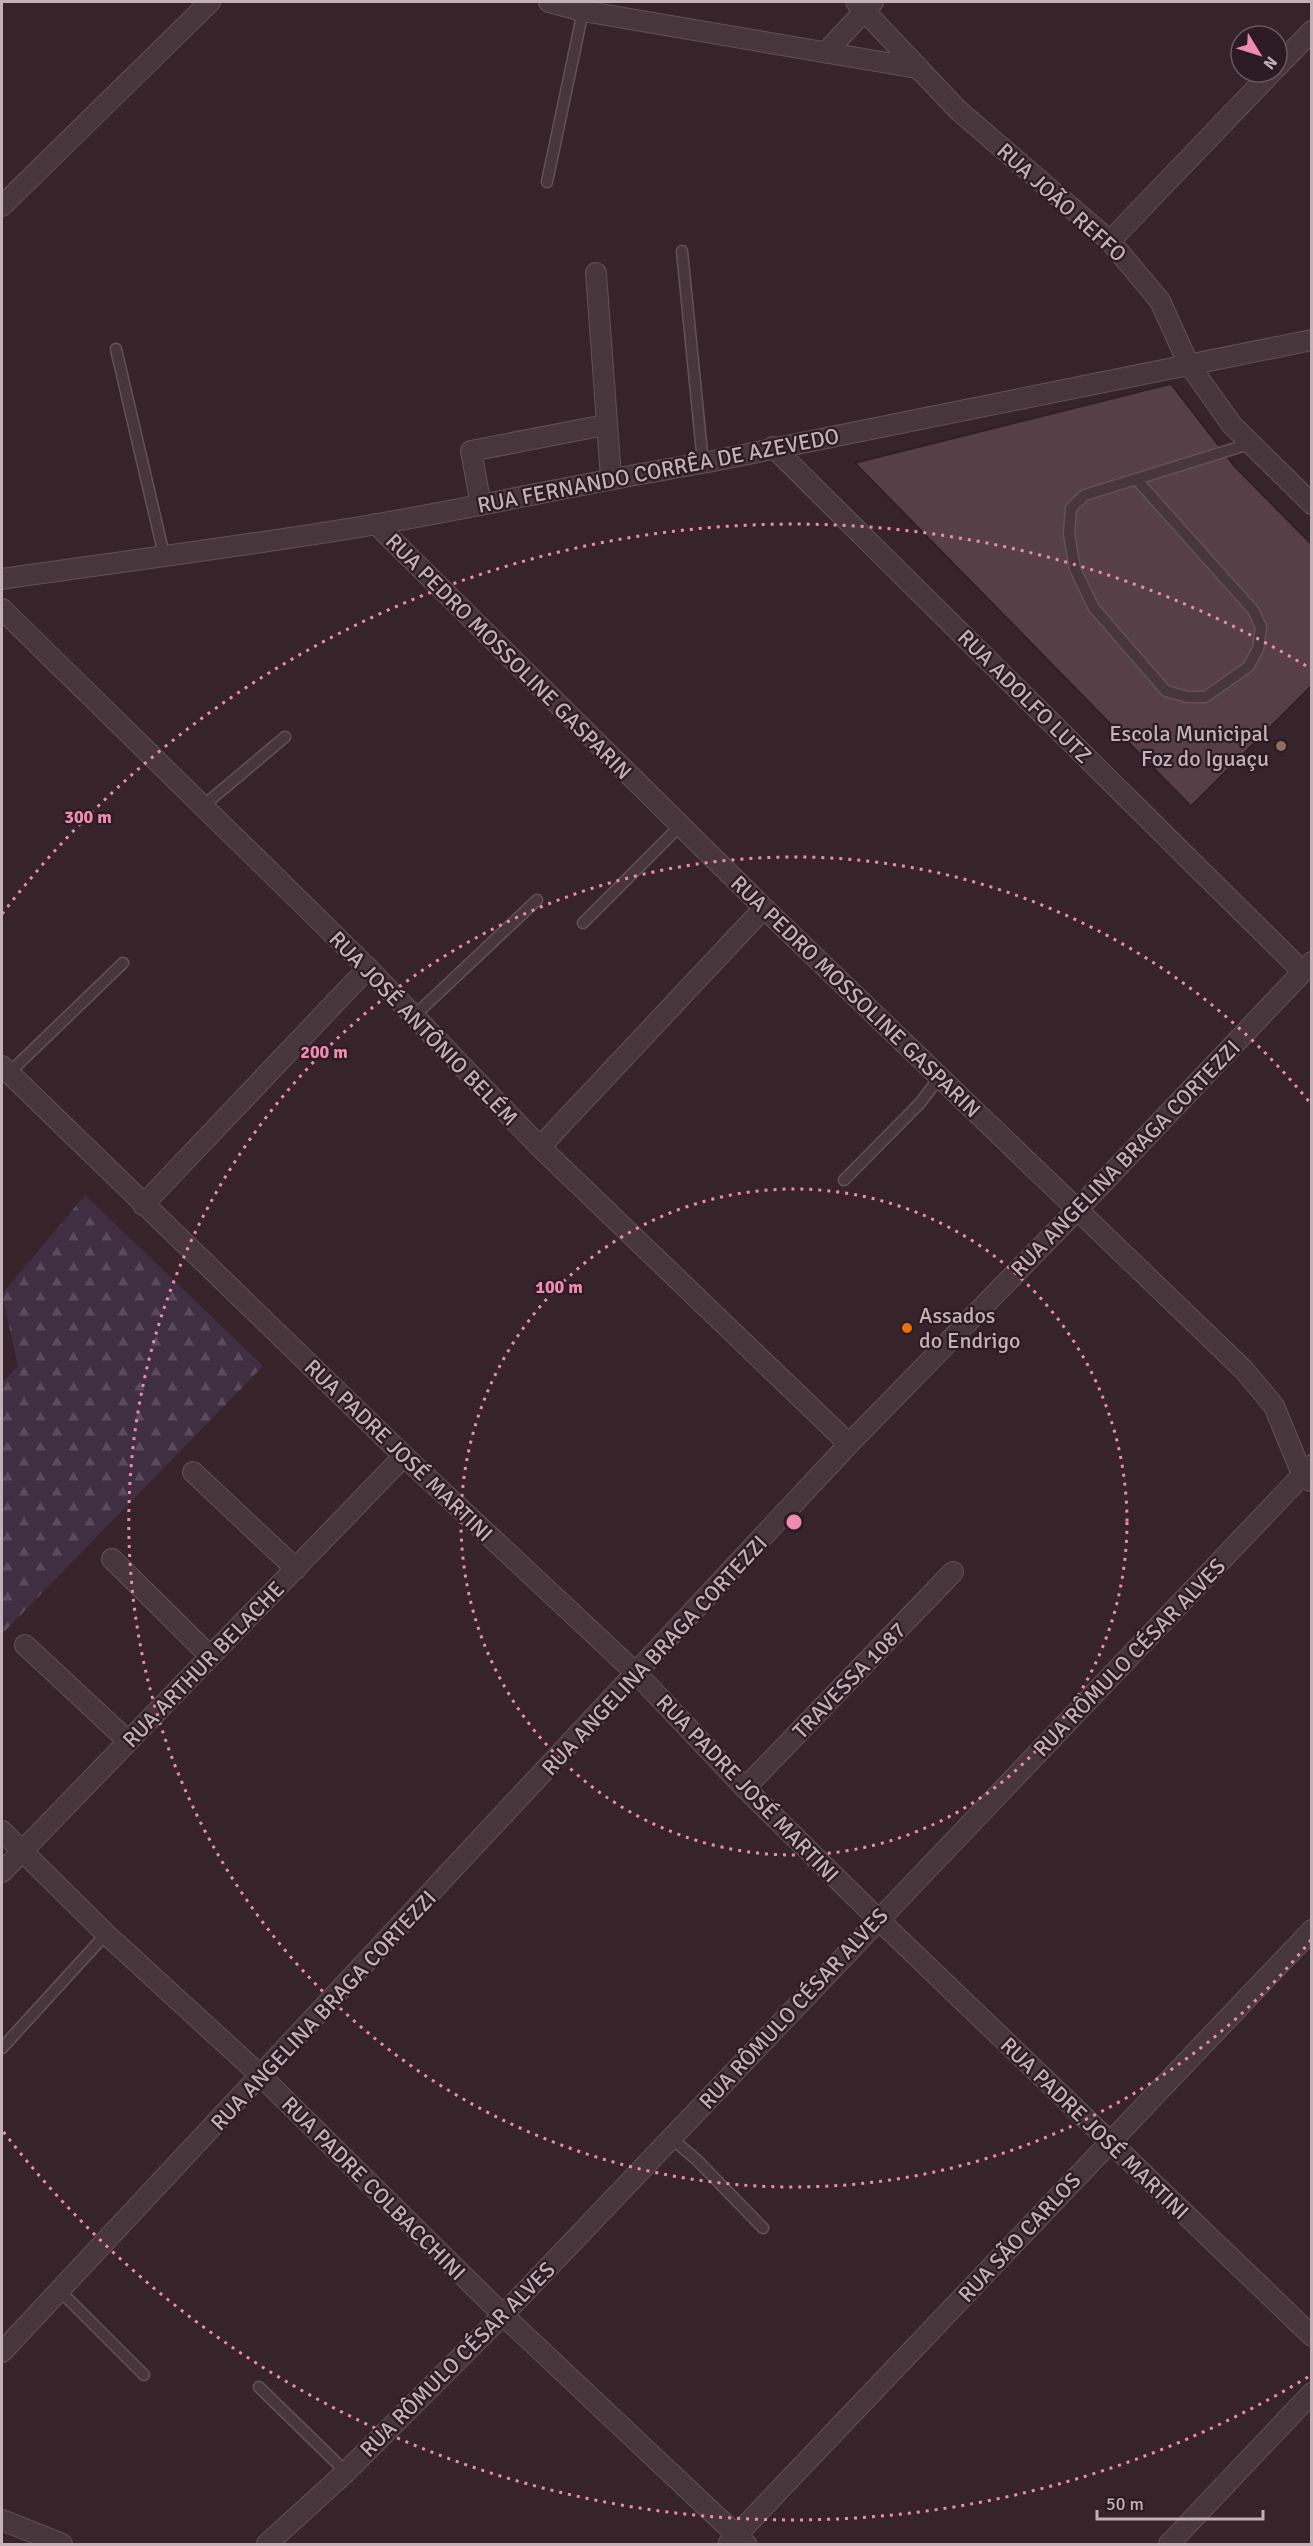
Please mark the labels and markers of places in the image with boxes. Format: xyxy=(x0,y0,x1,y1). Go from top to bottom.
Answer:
place label: Escola Municipal Foz do Iguaçu xyxy=(1109,720,1269,772)
marker: Escola Municipal Foz do Iguaçu xyxy=(1274,739,1288,753)
place label: Assados do Endrigo xyxy=(919,1302,1021,1354)
marker: Assados do Endrigo xyxy=(900,1321,914,1335)
centre of rings xyxy=(784,1512,804,1532)

